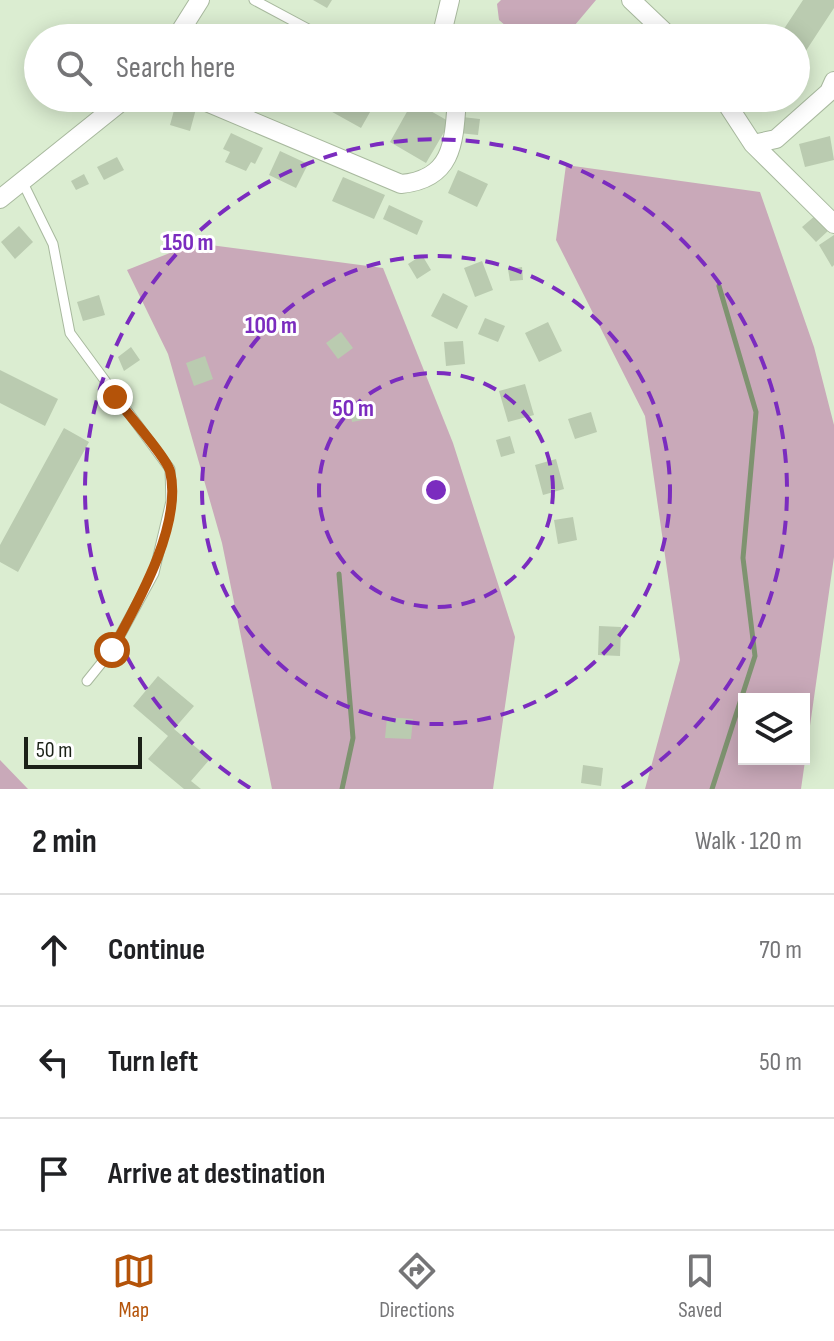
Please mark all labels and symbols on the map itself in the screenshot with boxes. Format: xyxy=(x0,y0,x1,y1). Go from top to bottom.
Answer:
text: 150 m xyxy=(162,228,214,257)
text: 100 m xyxy=(245,311,297,340)
route end xyxy=(97,379,133,415)
text: 50 m xyxy=(332,394,374,423)
centre of rings xyxy=(422,476,450,504)
route start xyxy=(94,632,130,668)
scale bar xyxy=(24,733,142,769)

